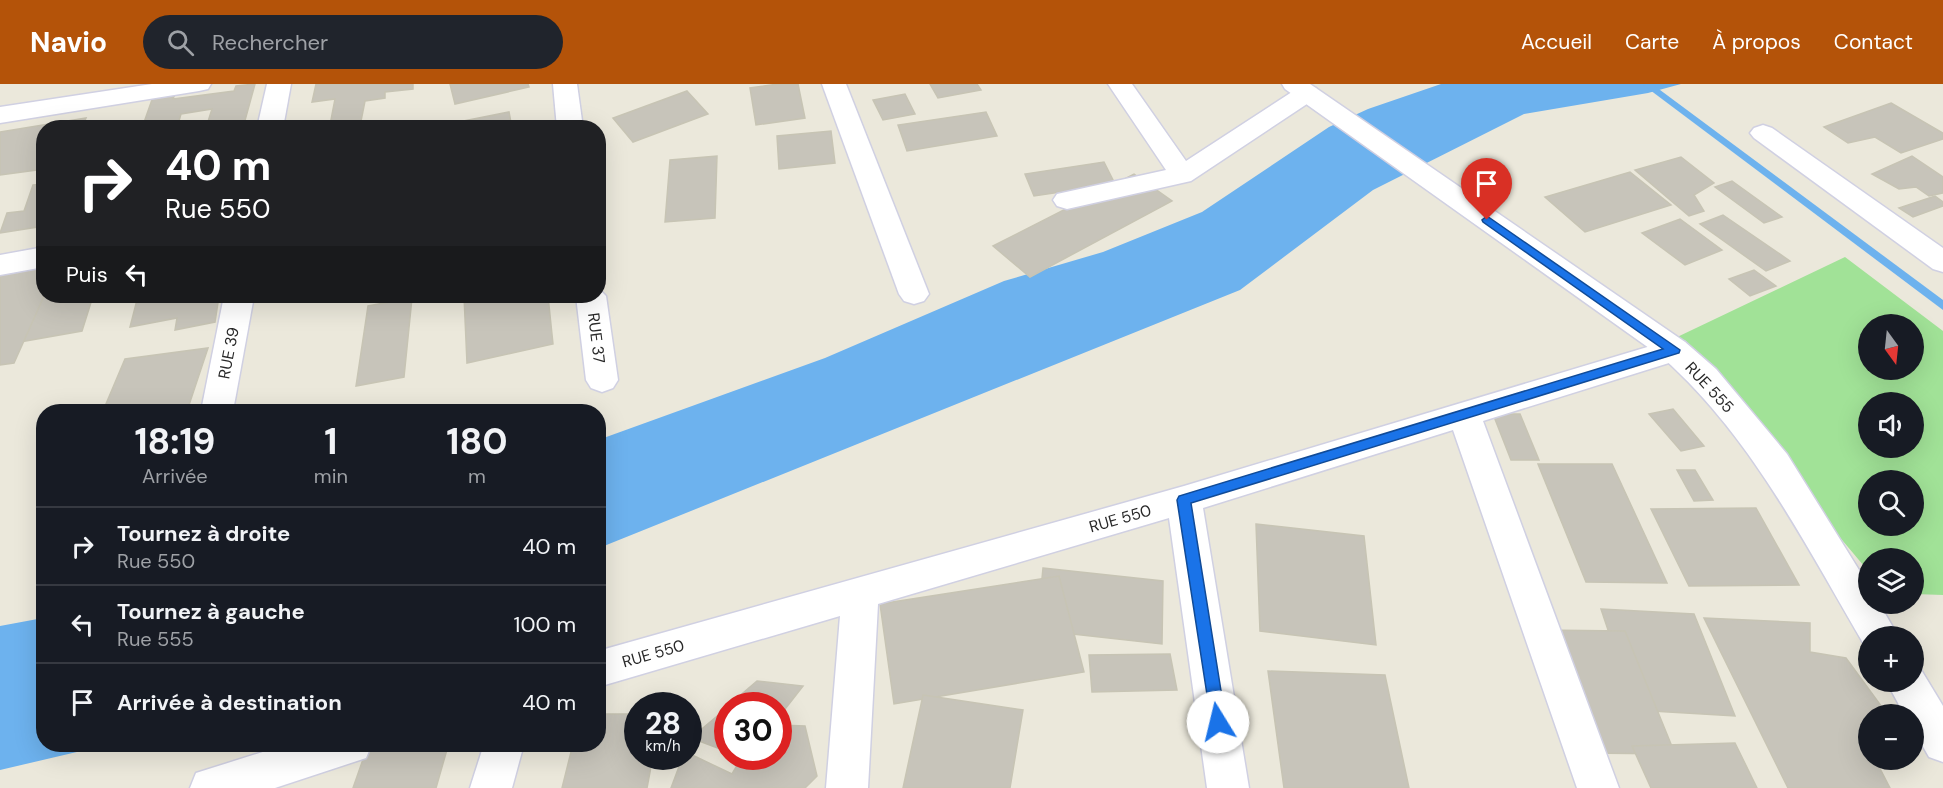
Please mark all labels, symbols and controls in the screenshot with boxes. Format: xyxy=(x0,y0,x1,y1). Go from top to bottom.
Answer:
search box xyxy=(143,15,563,69)
text: Navio xyxy=(30,24,107,61)
icon: search xyxy=(164,26,197,59)
text: Rechercher xyxy=(212,28,328,57)
text: Accueil xyxy=(1521,28,1592,56)
text: Carte xyxy=(1625,28,1679,56)
text: À propos xyxy=(1712,28,1801,56)
text: Contact xyxy=(1834,28,1913,56)
text: 40 m xyxy=(165,138,271,193)
icon: right xyxy=(66,144,144,222)
pin xyxy=(1461,158,1512,220)
icon: arrive xyxy=(1470,167,1503,200)
text: Rue 550 xyxy=(165,191,270,226)
icon: left xyxy=(120,258,153,291)
text: Puis xyxy=(66,260,108,289)
street label: RUE 37 xyxy=(583,311,610,365)
north arrow xyxy=(1858,314,1924,380)
map controls xyxy=(1858,314,1924,770)
street label: RUE 39 xyxy=(213,325,244,381)
street label: RUE 555 xyxy=(1681,357,1739,417)
button: sound xyxy=(1858,392,1924,458)
text: 18:19 xyxy=(134,418,215,465)
text: 1 xyxy=(324,418,337,465)
text: 180 xyxy=(446,418,508,465)
text: Arrivée xyxy=(142,463,208,489)
text: min xyxy=(314,463,348,489)
text: m xyxy=(468,463,486,489)
button: search xyxy=(1858,470,1924,536)
street label: RUE 550 xyxy=(1087,500,1154,537)
text: Tournez à droite xyxy=(117,519,290,548)
icon: right xyxy=(66,530,99,563)
text: 40 m xyxy=(522,532,576,561)
text: Rue 550 xyxy=(117,548,195,574)
button: layers xyxy=(1858,548,1924,614)
text: Tournez à gauche xyxy=(117,597,305,626)
icon: left xyxy=(66,608,99,641)
text: 100 m xyxy=(514,610,576,639)
text: Rue 555 xyxy=(117,626,194,652)
button: + xyxy=(1858,626,1924,692)
street label: RUE 550 xyxy=(620,635,687,672)
icon: arrive xyxy=(66,686,99,719)
text: Arrivée à destination xyxy=(117,688,342,717)
text: 40 m xyxy=(522,688,576,717)
position arrow xyxy=(1186,690,1250,754)
speed limit sign: 30 xyxy=(714,692,792,770)
text: 28 xyxy=(645,704,681,743)
button: − xyxy=(1858,704,1924,770)
text: km/h xyxy=(645,736,681,756)

